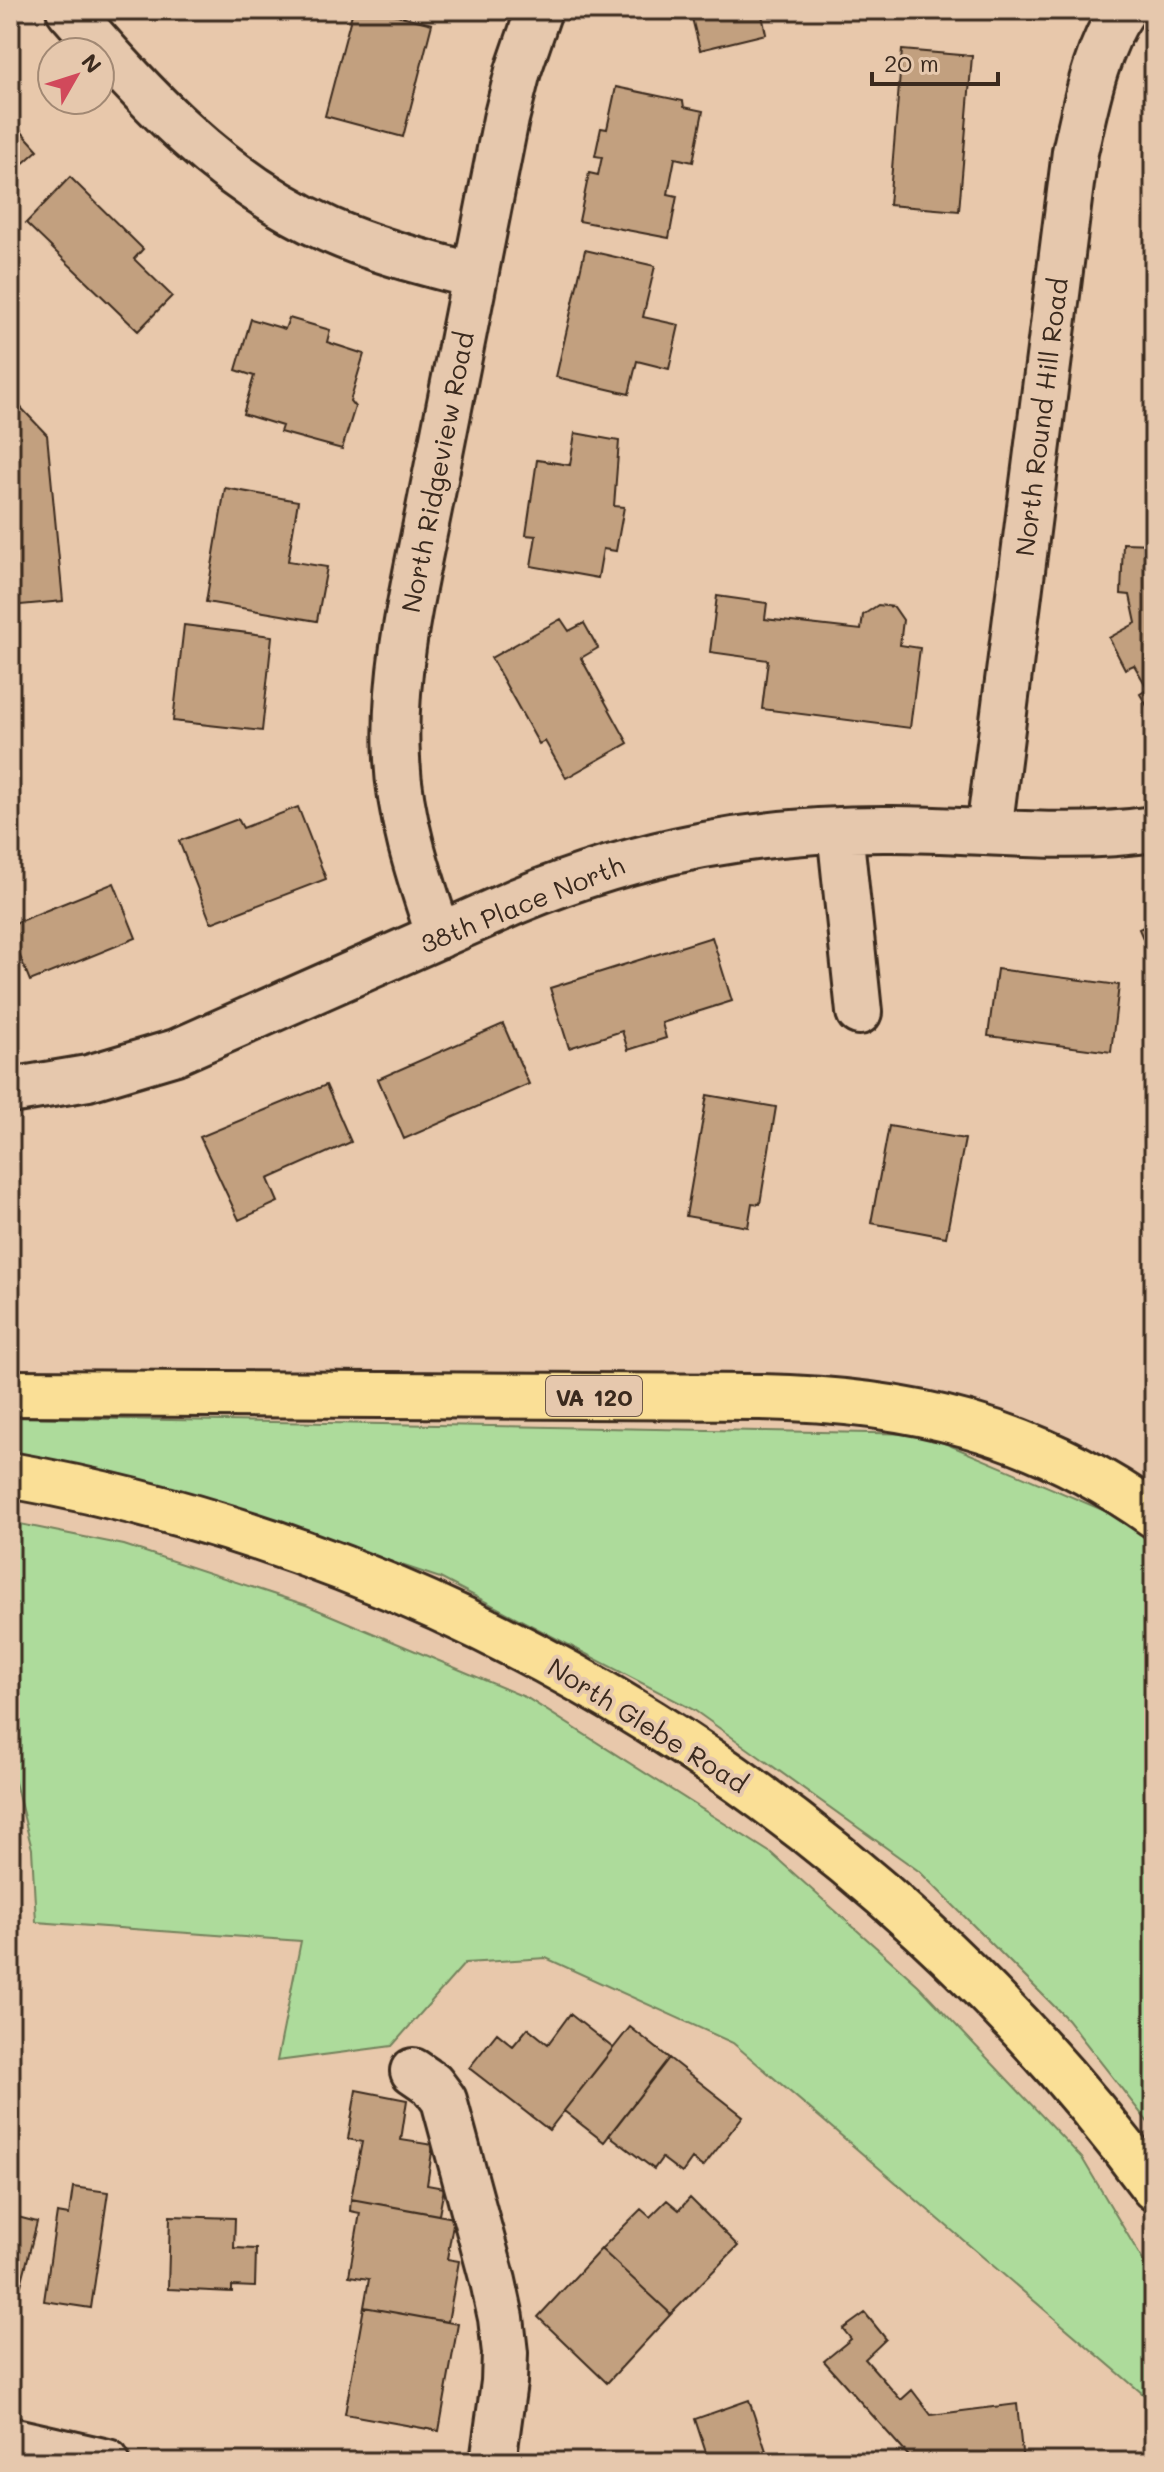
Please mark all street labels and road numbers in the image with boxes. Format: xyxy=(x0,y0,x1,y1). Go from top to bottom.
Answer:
street label: North Round Hill Road xyxy=(1007,276,1075,558)
street label: North Ridgeview Road xyxy=(393,329,481,615)
street label: 38th Place North xyxy=(415,848,629,960)
road number: VA 120 xyxy=(546,1376,642,1416)
street label: North Glebe Road xyxy=(542,1650,754,1800)

